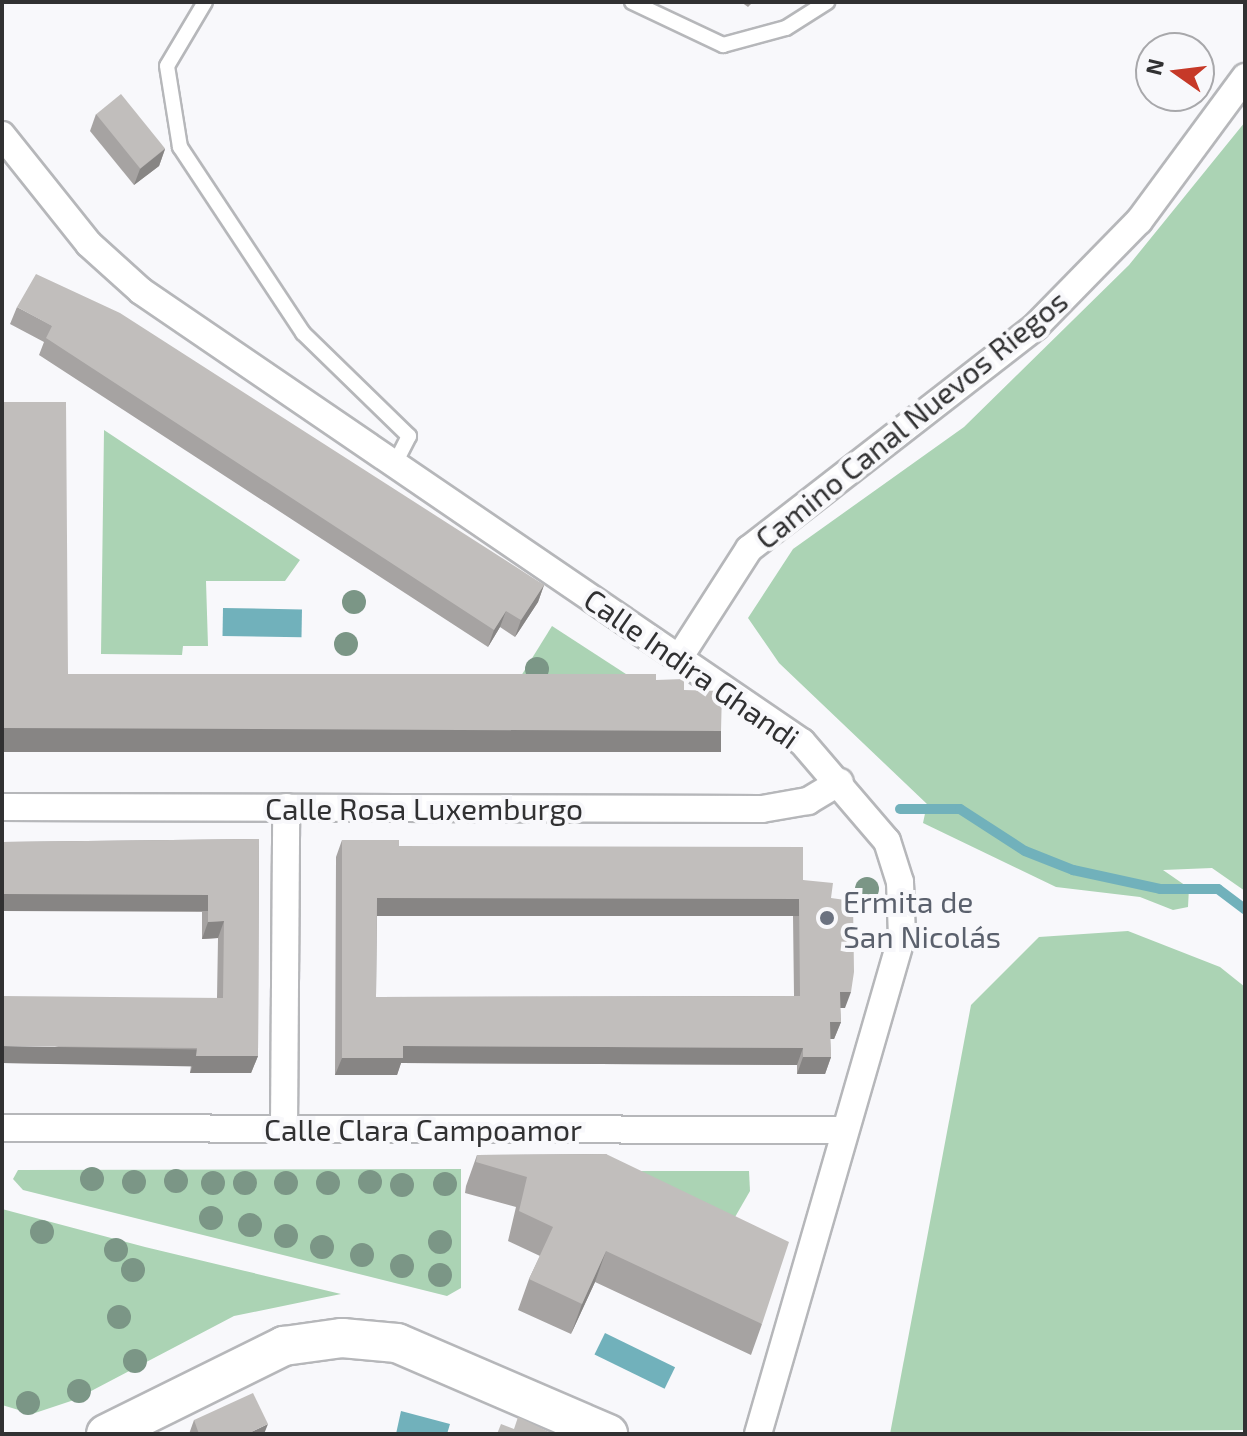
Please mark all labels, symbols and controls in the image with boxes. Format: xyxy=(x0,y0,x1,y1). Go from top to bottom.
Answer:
north arrow xyxy=(1135,32,1215,112)
text: N xyxy=(1139,56,1168,78)
street label: Camino Canal Nuevos Riegos xyxy=(748,282,1074,556)
street label: Calle Indira Ghandi xyxy=(578,580,806,756)
street label: Calle Rosa Luxemburgo xyxy=(265,790,583,826)
place label: Ermita de San Nicolás xyxy=(843,883,1001,954)
marker: Ermita de San Nicolás xyxy=(818,909,836,927)
street label: Calle Clara Campoamor xyxy=(264,1111,582,1147)

